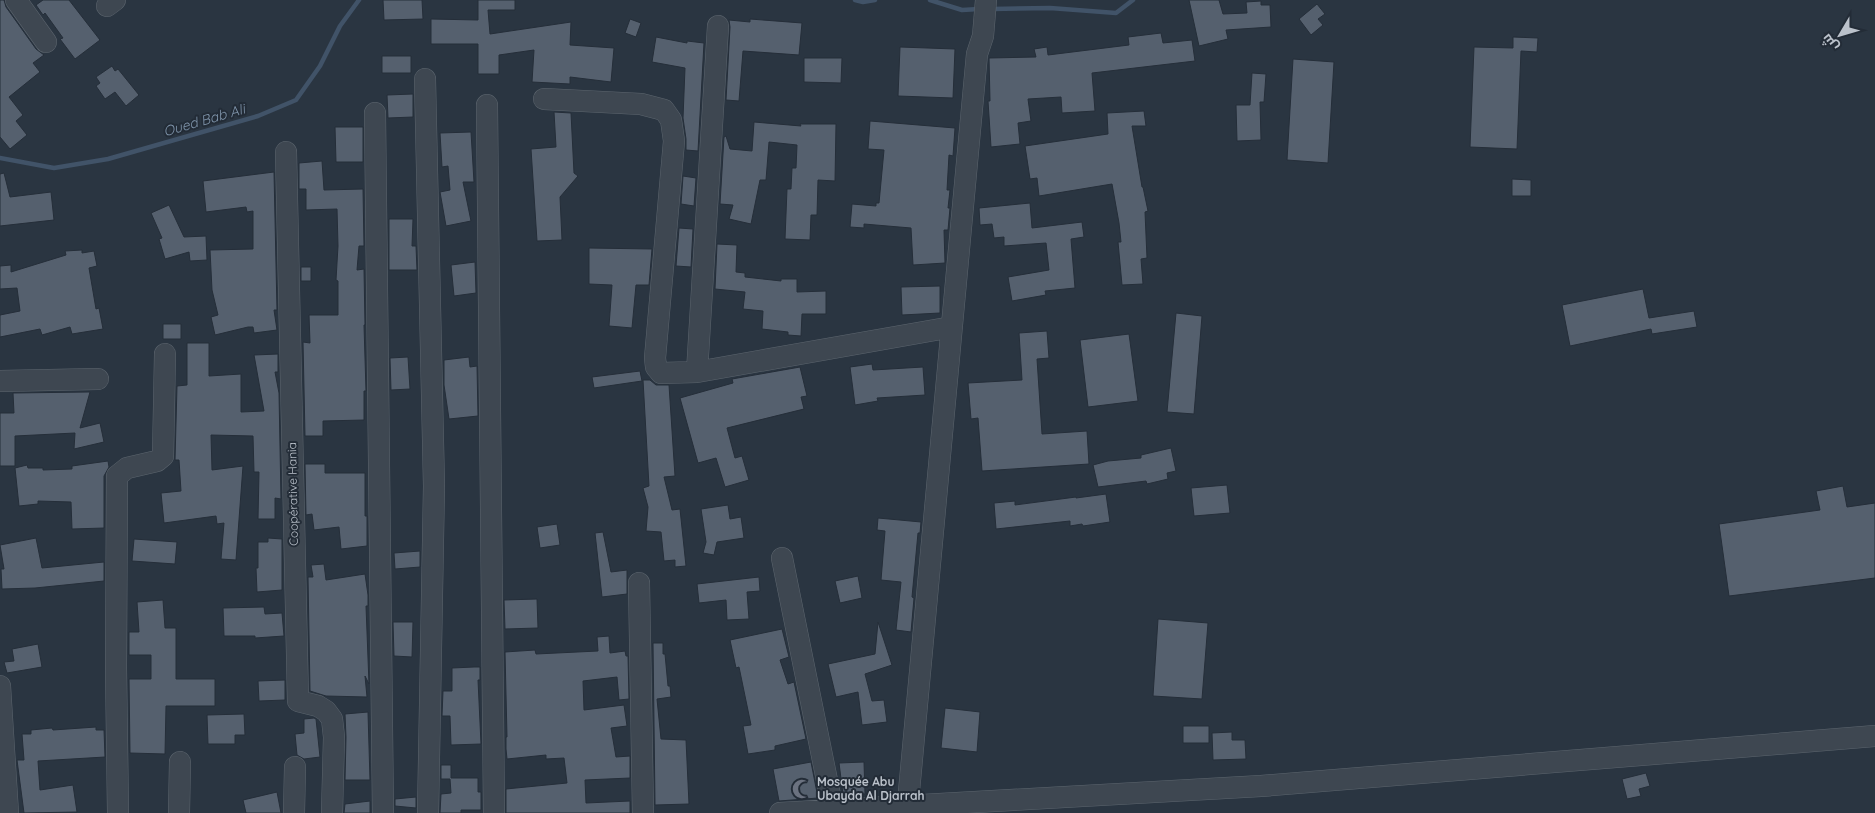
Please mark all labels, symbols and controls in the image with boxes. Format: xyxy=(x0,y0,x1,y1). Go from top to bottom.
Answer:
north arrow xyxy=(1815,10,1865,60)
text: ش xyxy=(1817,30,1842,56)
water label: Oued Bab Ali xyxy=(161,99,249,140)
street label: Coopérative Hania xyxy=(284,442,301,546)
place label: Mosquée Abu Ubayda Al Djarrah xyxy=(817,774,924,803)
mosque icon: Mosquée Abu Ubayda Al Djarrah xyxy=(791,778,813,800)

